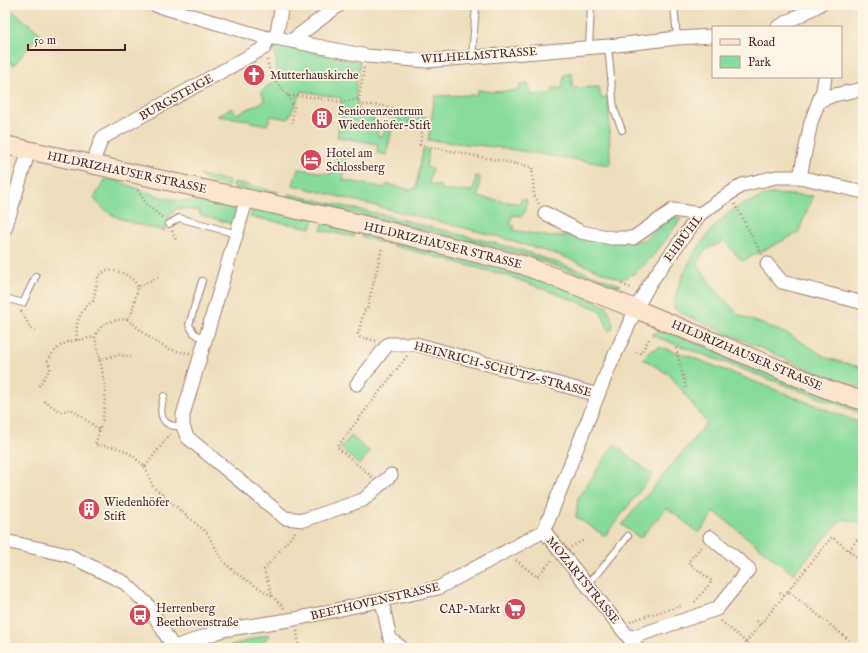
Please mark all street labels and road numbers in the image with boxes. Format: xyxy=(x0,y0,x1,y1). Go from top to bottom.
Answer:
street label: WILHELMSTRASSE xyxy=(421,44,538,67)
street label: BURGSTEIGE xyxy=(137,71,216,124)
street label: HILDRIZHAUSER STRASSE xyxy=(46,148,208,197)
street label: EHBÜHL xyxy=(660,211,706,265)
street label: HILDRIZHAUSER STRASSE xyxy=(362,218,524,272)
street label: HILDRIZHAUSER STRASSE xyxy=(669,317,825,394)
street label: HEINRICH-SCHÜTZ-STRASSE xyxy=(412,338,594,400)
street label: MOZARTSTRASSE xyxy=(543,534,622,627)
street label: BEETHOVENSTRASSE xyxy=(309,579,441,624)

